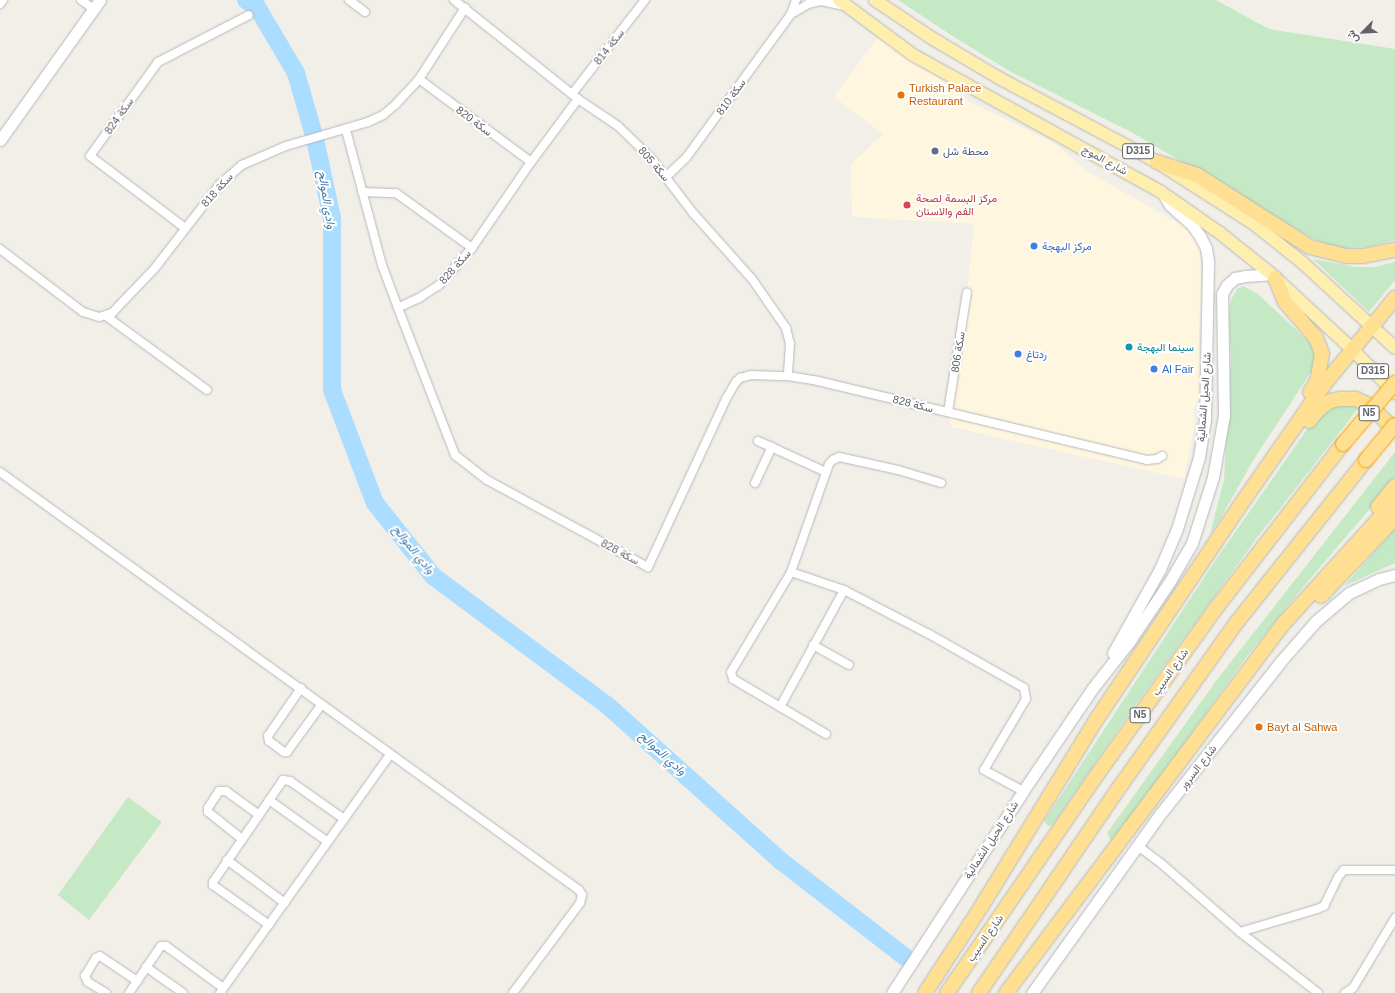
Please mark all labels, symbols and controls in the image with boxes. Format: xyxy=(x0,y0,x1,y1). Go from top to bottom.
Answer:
north arrow xyxy=(1343,12,1383,52)
street label: سكة 814 xyxy=(591,27,627,67)
text: ش xyxy=(1344,28,1360,45)
street label: سكة 810 xyxy=(713,76,749,118)
place label: Turkish Palace Restaurant xyxy=(909,82,981,108)
marker: Turkish Palace Restaurant xyxy=(896,90,906,100)
street label: سكة 824 xyxy=(102,95,136,137)
street label: سكة 820 xyxy=(453,103,495,139)
street label: شارع الموج xyxy=(1080,142,1130,178)
road number: D315 xyxy=(1122,143,1154,159)
street label: سكة 805 xyxy=(635,144,673,184)
place label: محطة شل xyxy=(943,144,989,158)
marker: محطة شل xyxy=(930,146,940,156)
street label: سكة 818 xyxy=(198,170,236,210)
water label: وادي الموالح xyxy=(314,170,338,230)
place label: مركز البسمة لصحة الفم والاسنان xyxy=(916,192,997,218)
marker: مركز البسمة لصحة الفم والاسنان xyxy=(901,199,913,211)
place label: مركز البهجة xyxy=(1042,239,1091,253)
marker: مركز البهجة xyxy=(1029,241,1039,251)
street label: سكة 828 xyxy=(436,247,474,287)
street label: سكة 806 xyxy=(948,331,968,373)
place label: سينما البهجة xyxy=(1137,340,1194,354)
marker: سينما البهجة xyxy=(1124,342,1134,352)
place label: ردتاغ xyxy=(1026,347,1047,361)
marker: ردتاغ xyxy=(1013,349,1023,359)
street label: شارع الحيل الشمالية xyxy=(1194,352,1214,442)
place label: Al Fair xyxy=(1162,362,1194,376)
road number: D315 xyxy=(1357,363,1389,379)
marker: Al Fair xyxy=(1149,364,1159,374)
street label: سكة 828 xyxy=(891,393,935,415)
road number: N5 xyxy=(1358,405,1380,421)
water label: وادي الموالح xyxy=(389,523,437,577)
street label: سكة 828 xyxy=(599,536,641,568)
street label: شارع السيب xyxy=(1149,646,1191,698)
road number: N5 xyxy=(1129,707,1151,723)
place label: Bayt al Sahwa xyxy=(1267,720,1337,734)
marker: Bayt al Sahwa xyxy=(1254,722,1264,732)
water label: وادي الموالح xyxy=(635,729,689,779)
street label: شارع السرور xyxy=(1177,742,1219,792)
street label: شارع الحيل الشمالية xyxy=(961,799,1021,881)
street label: شارع السيب xyxy=(964,912,1006,964)

